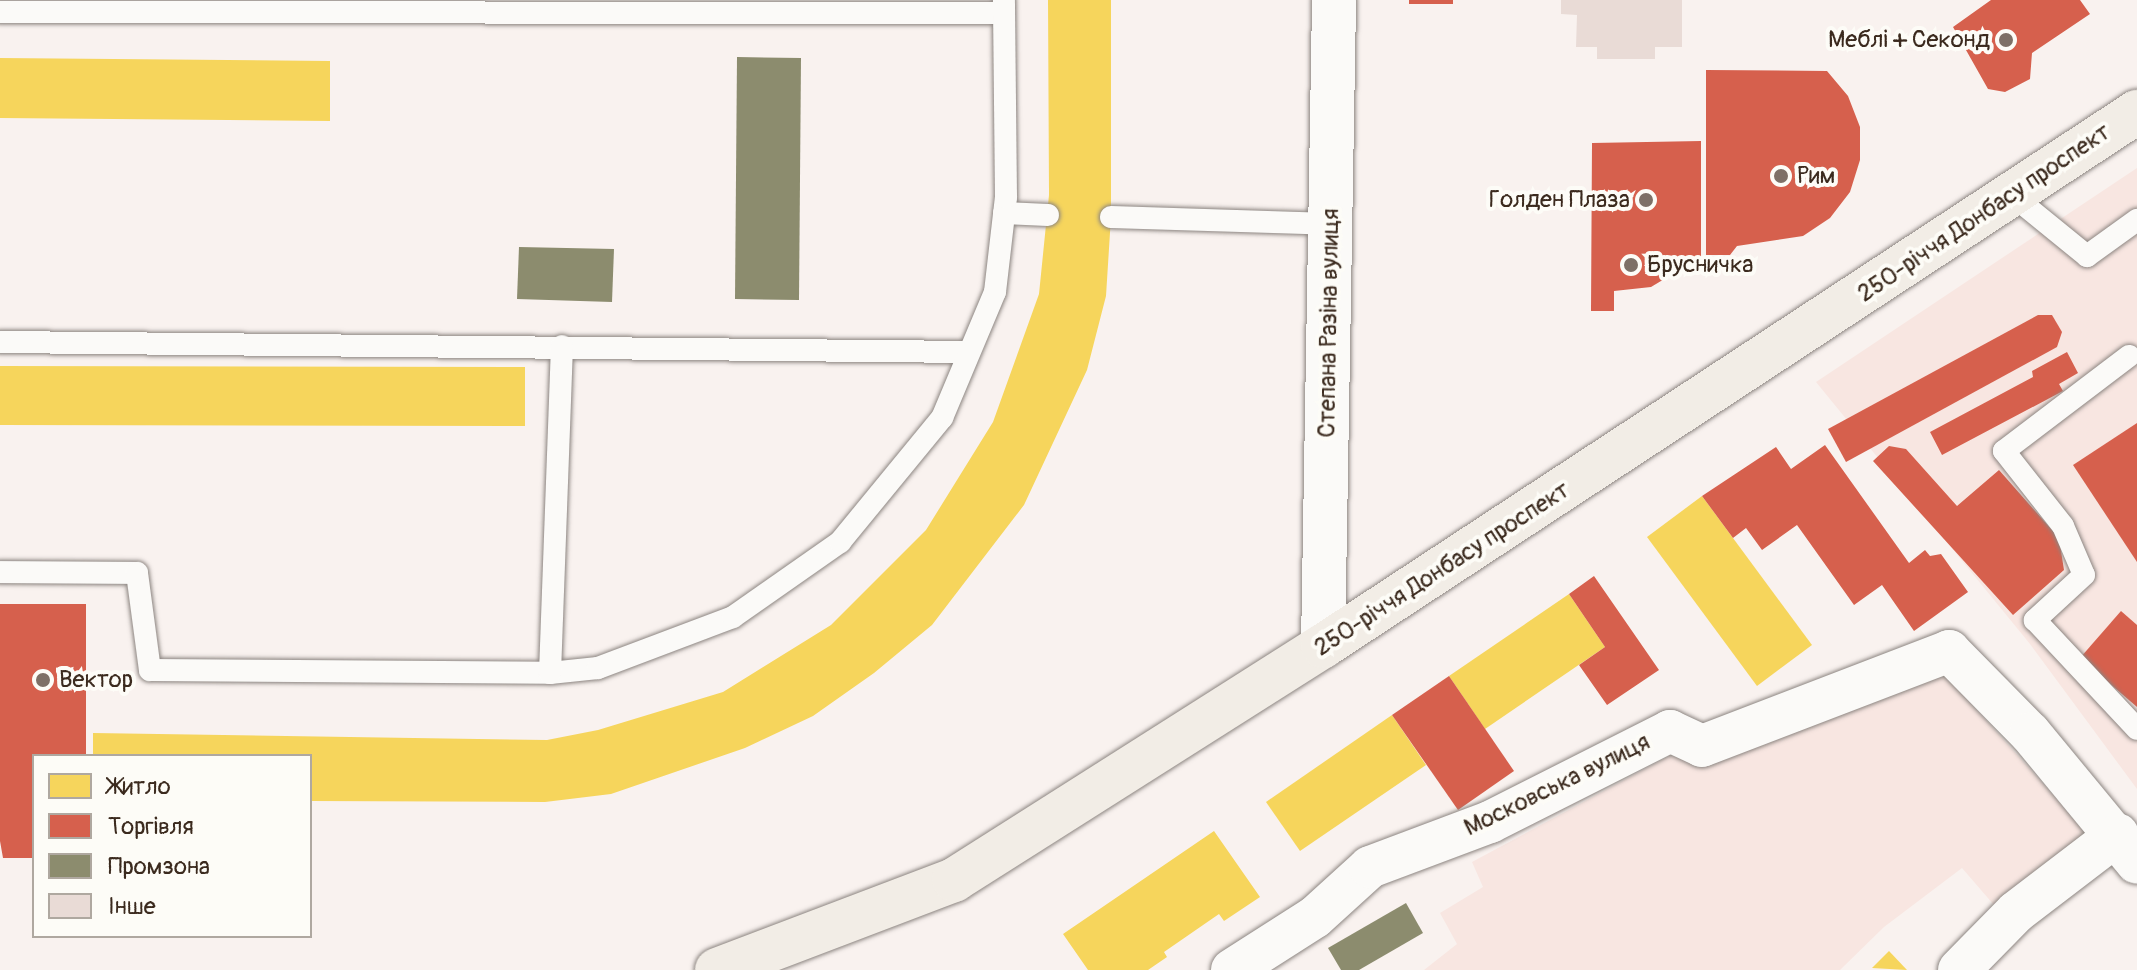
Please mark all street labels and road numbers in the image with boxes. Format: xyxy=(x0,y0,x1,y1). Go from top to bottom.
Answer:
street label: 250-річчя Донбасу проспект xyxy=(1852,118,2116,308)
street label: Степана Разіна вулиця xyxy=(1313,208,1345,438)
street label: 250-річчя Донбасу проспект xyxy=(1309,476,1575,662)
street label: Московська вулиця xyxy=(1459,728,1655,842)

